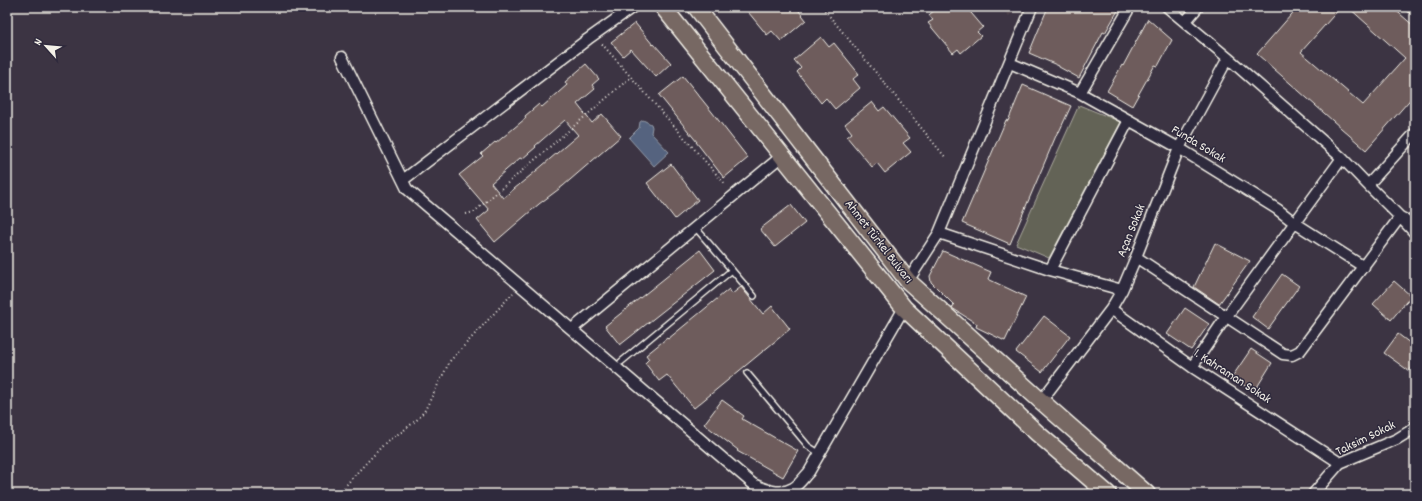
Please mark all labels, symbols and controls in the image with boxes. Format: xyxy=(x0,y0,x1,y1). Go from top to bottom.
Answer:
north arrow xyxy=(26,26,66,66)
text: N xyxy=(31,36,47,48)
street label: Funda Sokak xyxy=(1167,121,1229,169)
street label: Ahmet Türkel Bulvarı xyxy=(839,196,917,288)
street label: Açan Sokak xyxy=(1113,202,1151,260)
street label: 1. Kahraman Sokak xyxy=(1189,345,1275,409)
street label: Taksim Sokak xyxy=(1333,416,1399,462)

